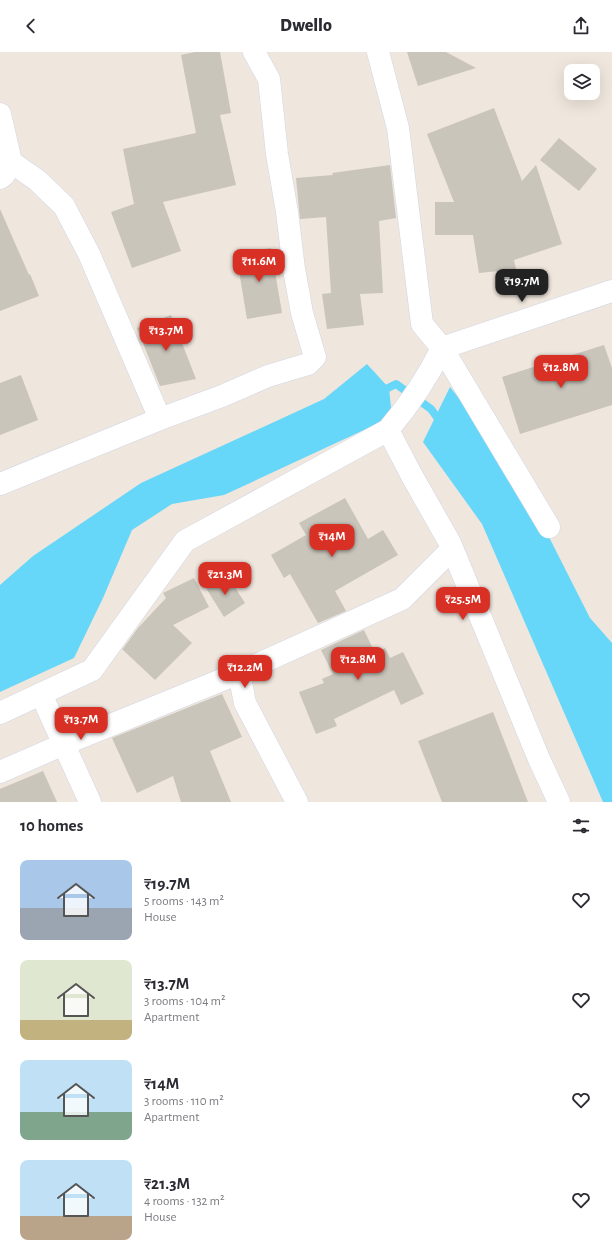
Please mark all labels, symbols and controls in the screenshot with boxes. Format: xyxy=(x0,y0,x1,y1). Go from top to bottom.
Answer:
icon: back xyxy=(20,15,42,37)
icon: share xyxy=(570,15,592,37)
text: Dwello xyxy=(280,17,332,35)
map controls xyxy=(564,64,600,100)
button: layers xyxy=(564,64,600,100)
pin: ₹11.6M xyxy=(226,249,292,283)
text: ₹11.6M xyxy=(242,255,276,268)
pin: ₹19.7M xyxy=(489,269,555,303)
text: ₹19.7M xyxy=(504,275,540,288)
pin: ₹13.7M xyxy=(133,318,199,352)
text: ₹13.7M xyxy=(149,324,183,337)
pin: ₹12.8M xyxy=(528,355,594,389)
text: ₹12.8M xyxy=(543,361,579,374)
pin: ₹14M xyxy=(308,524,356,558)
text: ₹14M xyxy=(318,530,346,543)
pin: ₹21.3M xyxy=(192,562,258,596)
text: ₹21.3M xyxy=(207,568,243,581)
pin: ₹25.5M xyxy=(430,587,496,621)
text: ₹25.5M xyxy=(445,593,481,606)
pin: ₹12.8M xyxy=(325,647,391,681)
text: ₹12.8M xyxy=(340,653,376,666)
pin: ₹12.2M xyxy=(212,655,278,689)
text: ₹12.2M xyxy=(227,661,263,674)
pin: ₹13.7M xyxy=(48,707,114,741)
text: ₹13.7M xyxy=(64,713,98,726)
icon: filters xyxy=(570,815,592,837)
text: 10 homes xyxy=(20,817,83,834)
text: ₹19.7M xyxy=(144,875,190,892)
icon: home xyxy=(52,876,100,924)
icon: heart xyxy=(570,889,592,911)
text: 5 rooms · 143 m² xyxy=(144,895,224,908)
text: House xyxy=(144,911,176,924)
text: ₹13.7M xyxy=(144,975,189,992)
icon: home xyxy=(52,976,100,1024)
icon: heart xyxy=(570,989,592,1011)
text: 3 rooms · 104 m² xyxy=(144,995,225,1008)
text: Apartment xyxy=(144,1011,199,1024)
text: ₹14M xyxy=(144,1075,179,1092)
icon: home xyxy=(52,1076,100,1124)
icon: heart xyxy=(570,1089,592,1111)
text: 3 rooms · 110 m² xyxy=(144,1095,224,1108)
text: Apartment xyxy=(144,1111,199,1124)
text: ₹21.3M xyxy=(144,1175,190,1192)
icon: home xyxy=(52,1176,100,1224)
icon: heart xyxy=(570,1189,592,1211)
text: 4 rooms · 132 m² xyxy=(144,1195,225,1208)
text: House xyxy=(144,1211,176,1224)

